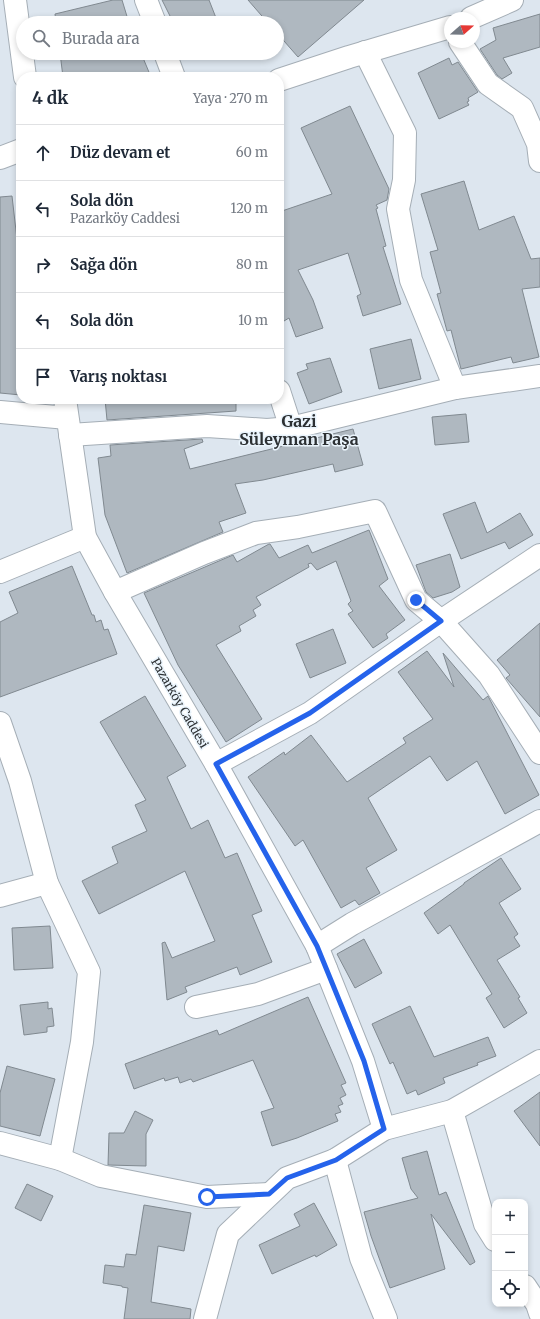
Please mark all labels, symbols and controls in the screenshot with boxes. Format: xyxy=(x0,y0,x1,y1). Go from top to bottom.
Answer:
north arrow xyxy=(444,12,480,48)
search box xyxy=(16,16,284,60)
icon: search xyxy=(30,27,52,49)
text: Burada ara xyxy=(62,29,140,48)
text: 4 dk xyxy=(32,87,68,109)
text: Yaya · 270 m xyxy=(193,90,268,107)
icon: ahead xyxy=(32,142,54,164)
text: Düz devam et xyxy=(70,143,170,162)
text: 60 m xyxy=(236,144,268,161)
text: Sola dön xyxy=(70,191,133,210)
icon: left xyxy=(32,198,54,220)
text: 120 m xyxy=(230,200,268,217)
text: Pazarköy Caddesi xyxy=(70,210,180,227)
icon: right xyxy=(32,254,54,276)
text: Sağa dön xyxy=(70,255,137,274)
text: 80 m xyxy=(236,256,268,273)
icon: left xyxy=(32,310,54,332)
text: Sola dön xyxy=(70,311,133,330)
text: 10 m xyxy=(238,312,268,329)
icon: arrive xyxy=(32,366,54,388)
text: Varış noktası xyxy=(70,367,167,386)
district label: Gazi Süleyman Paşa xyxy=(239,411,359,449)
route end xyxy=(407,591,425,609)
street label: Pazarköy Caddesi xyxy=(148,655,212,751)
route start xyxy=(198,1188,216,1206)
map controls xyxy=(492,1199,528,1307)
button: + xyxy=(492,1199,528,1235)
button: − xyxy=(492,1235,528,1271)
button: locate xyxy=(492,1271,528,1307)

